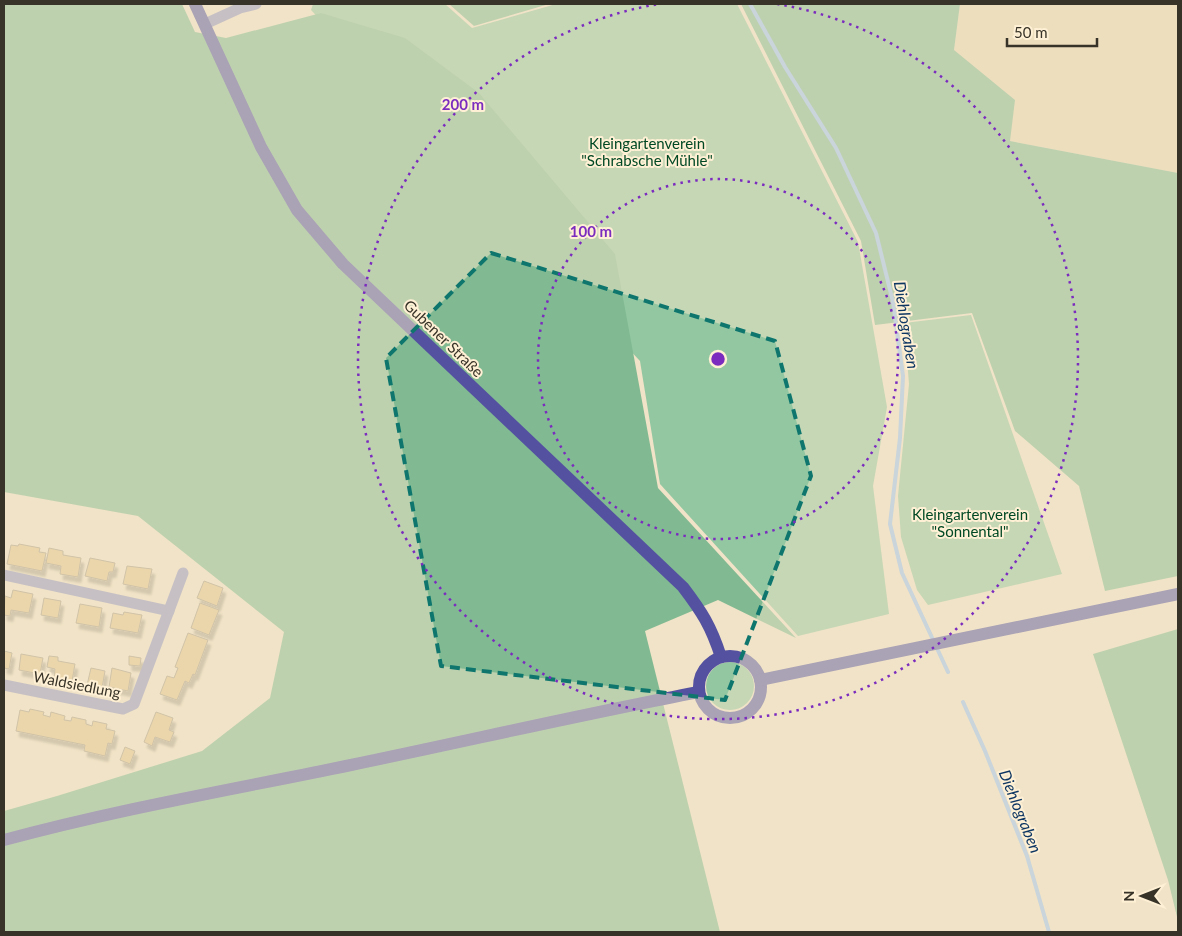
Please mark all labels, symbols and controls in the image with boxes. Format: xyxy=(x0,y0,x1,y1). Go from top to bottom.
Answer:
scale bar xyxy=(1007,15,1097,47)
text: 50 m xyxy=(1014,23,1048,41)
text: 200 m xyxy=(442,95,484,113)
park label: Kleingartenverein "Schrabsche Mühle" xyxy=(581,134,713,169)
text: 100 m xyxy=(570,222,612,240)
water label: Diehlograben xyxy=(891,280,923,370)
street label: Gubener Straße xyxy=(401,296,487,380)
centre of rings xyxy=(709,350,727,368)
park label: Kleingartenverein "Sonnental" xyxy=(912,505,1028,540)
street label: Waldsiedlung xyxy=(32,667,122,701)
water label: Diehlograben xyxy=(996,766,1046,856)
north arrow xyxy=(1117,871,1167,921)
text: N xyxy=(1120,891,1137,901)

